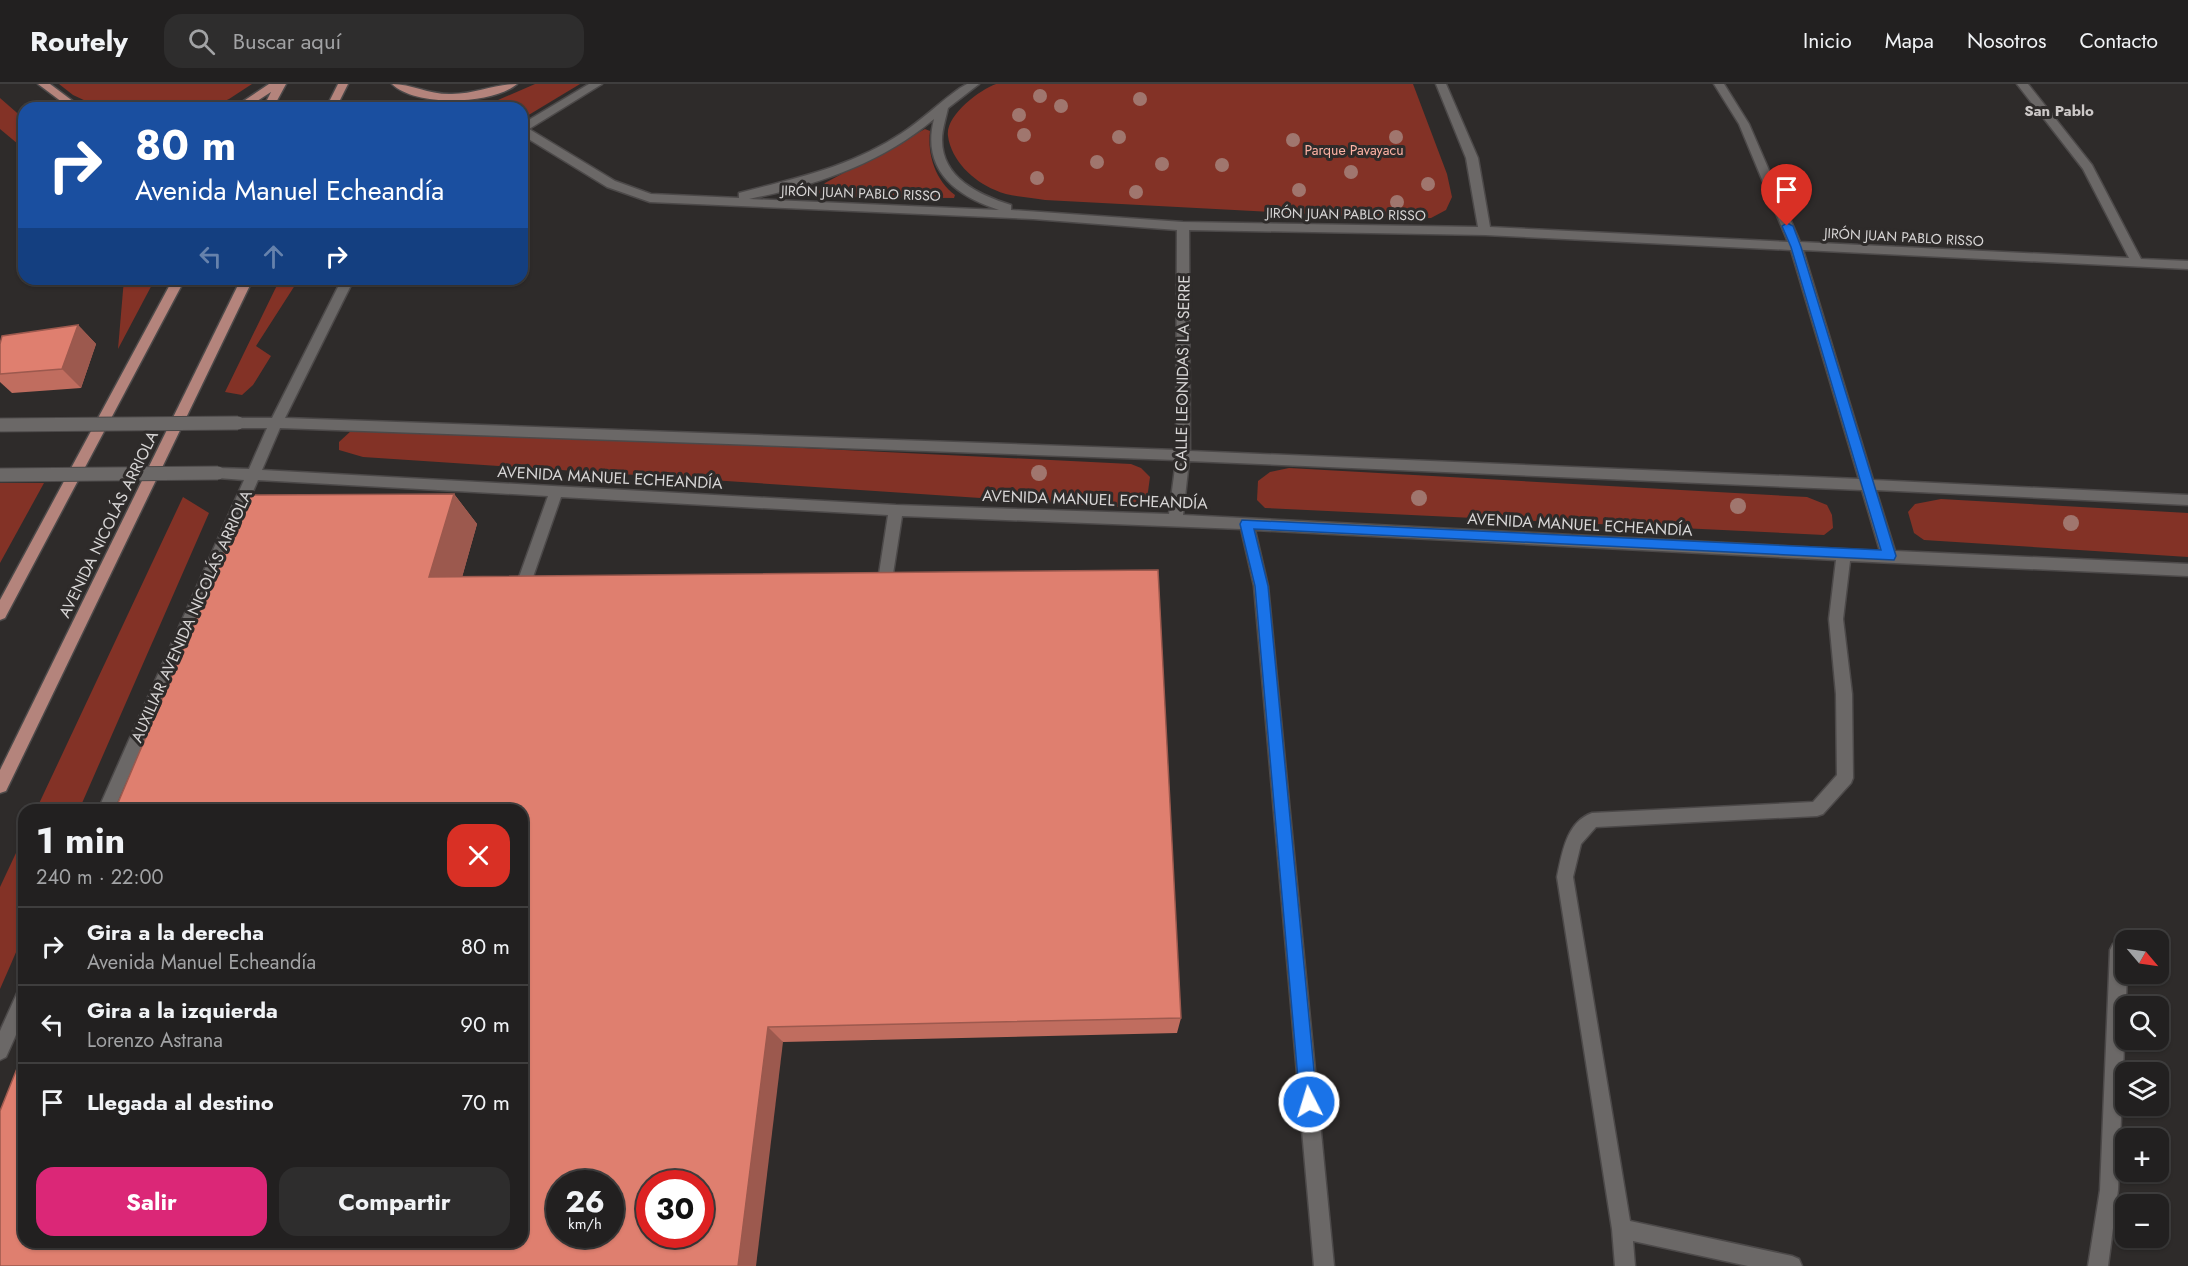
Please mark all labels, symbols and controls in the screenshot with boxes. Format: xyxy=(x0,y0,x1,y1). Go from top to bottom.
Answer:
search box xyxy=(164,14,584,68)
text: Routely xyxy=(30,21,128,62)
icon: search xyxy=(185,25,218,58)
text: Buscar aquí xyxy=(233,25,341,57)
text: Inicio xyxy=(1803,26,1852,56)
text: Mapa xyxy=(1885,26,1934,56)
text: Nosotros xyxy=(1967,26,2046,56)
text: Contacto xyxy=(2079,26,2158,56)
district label: San Pablo xyxy=(2024,100,2094,122)
text: 80 m xyxy=(135,115,236,176)
icon: right xyxy=(36,126,114,204)
park label: Parque Pavayacu xyxy=(1305,140,1404,160)
pin xyxy=(1761,164,1812,226)
text: Avenida Manuel Echeandía xyxy=(135,171,444,210)
icon: arrive xyxy=(1770,173,1803,206)
street label: JIRÓN JUAN PABLO RISSO xyxy=(779,180,941,206)
street label: JIRÓN JUAN PABLO RISSO xyxy=(1264,203,1426,225)
street label: JIRÓN JUAN PABLO RISSO xyxy=(1822,223,1984,251)
icon: left xyxy=(194,240,227,273)
icon: ahead xyxy=(257,240,290,273)
icon: right xyxy=(320,240,353,273)
street label: CALLE LEONIDAS LA SERRE xyxy=(1169,275,1196,471)
street label: AVENIDA NICOLÁS ARRIOLA xyxy=(53,426,164,622)
street label: AVENIDA MANUEL ECHEANDÍA xyxy=(497,460,724,495)
street label: AVENIDA MANUEL ECHEANDÍA xyxy=(982,484,1208,515)
street label: AUXILIAR AVENIDA NICOLÁS ARRIOLA xyxy=(125,486,258,746)
street label: AVENIDA MANUEL ECHEANDÍA xyxy=(1467,507,1694,542)
text: 1 min xyxy=(36,814,125,866)
button: close xyxy=(447,824,510,887)
text: 240 m · 22:00 xyxy=(36,863,163,892)
text: Gira a la derecha xyxy=(87,916,264,948)
icon: right xyxy=(36,930,69,963)
text: 80 m xyxy=(461,930,510,962)
north arrow xyxy=(2115,930,2169,984)
map controls xyxy=(2115,930,2169,1248)
text: Avenida Manuel Echeandía xyxy=(87,948,316,977)
text: Gira a la izquierda xyxy=(87,994,278,1026)
button: search xyxy=(2115,996,2169,1050)
icon: left xyxy=(36,1008,69,1041)
text: 90 m xyxy=(460,1008,510,1040)
text: Lorenzo Astrana xyxy=(87,1026,223,1055)
button: layers xyxy=(2115,1062,2169,1116)
position arrow xyxy=(1277,1070,1341,1134)
icon: arrive xyxy=(36,1086,69,1119)
text: Llegada al destino xyxy=(87,1086,274,1118)
text: 70 m xyxy=(461,1086,510,1118)
button: + xyxy=(2115,1128,2169,1182)
button: Salir xyxy=(36,1167,267,1236)
button: Compartir xyxy=(279,1167,510,1236)
speed limit sign: 30 xyxy=(636,1170,714,1248)
text: 26 xyxy=(565,1180,605,1223)
button: − xyxy=(2115,1194,2169,1248)
text: km/h xyxy=(568,1213,602,1235)

